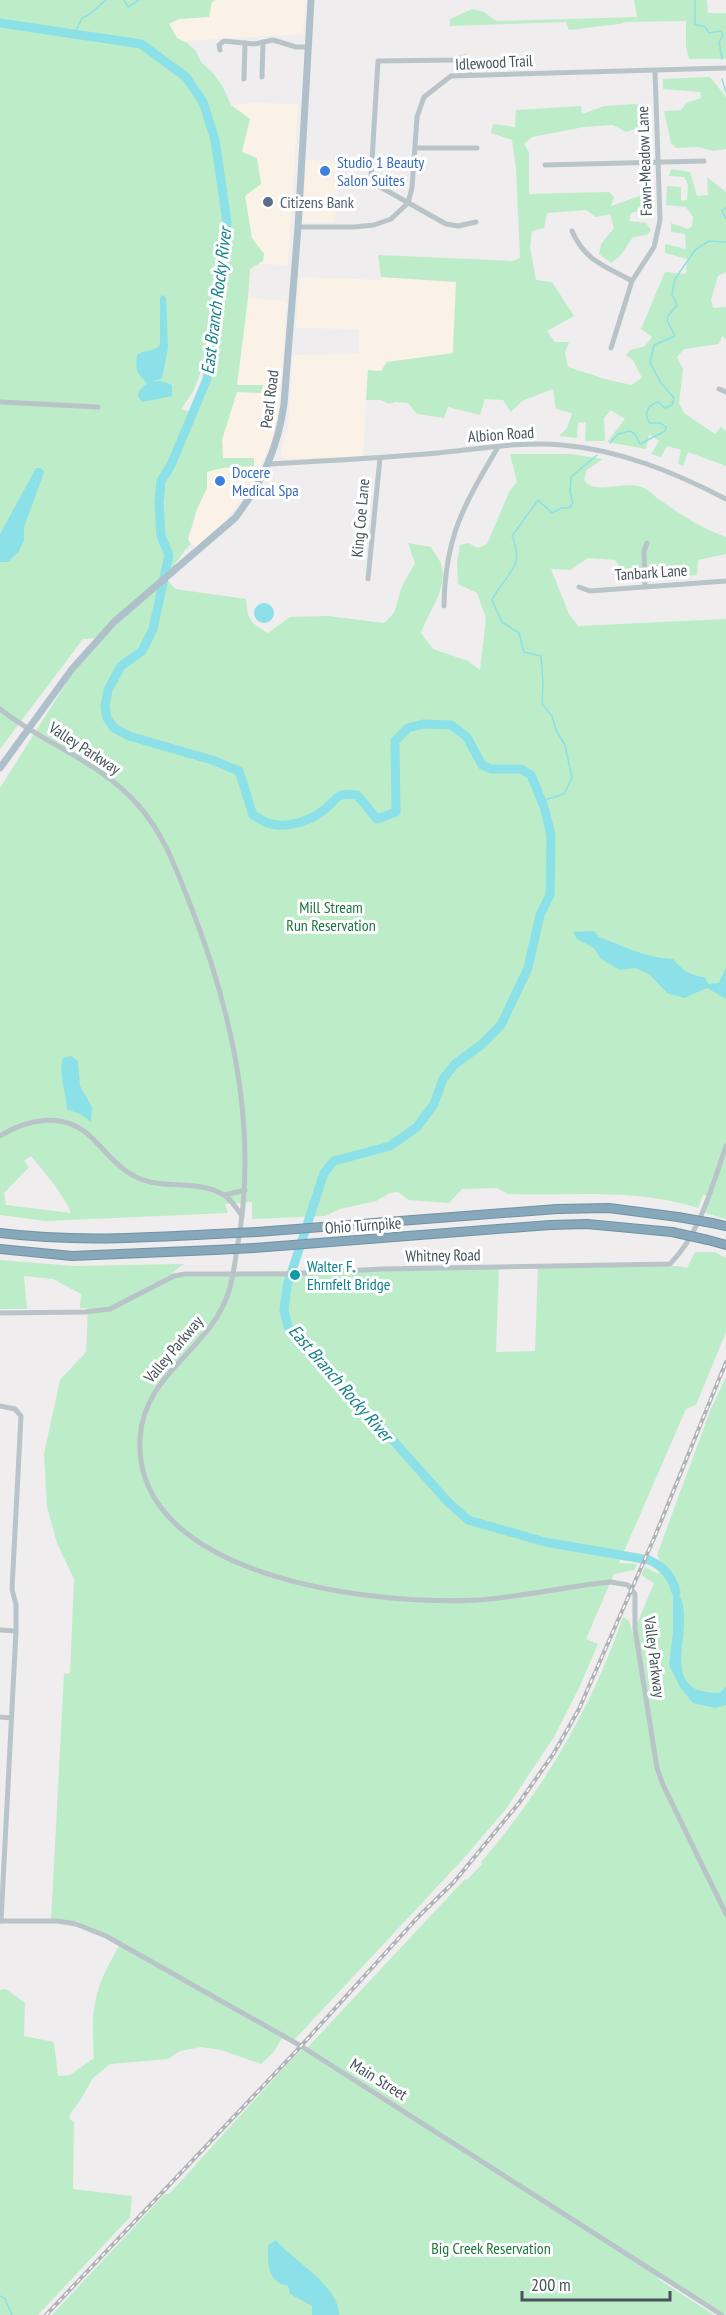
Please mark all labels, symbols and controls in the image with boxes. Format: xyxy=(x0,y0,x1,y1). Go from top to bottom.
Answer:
street label: Idlewood Trail xyxy=(455,50,534,74)
street label: Fawn-Meadow Lane xyxy=(632,106,656,216)
place label: Studio 1 Beauty Salon Suites xyxy=(337,152,424,190)
marker: Studio 1 Beauty Salon Suites xyxy=(318,164,332,178)
place label: Citizens Bank xyxy=(280,192,355,212)
marker: Citizens Bank xyxy=(261,195,275,209)
water label: East Branch Rocky River xyxy=(196,223,237,376)
street label: Pearl Road xyxy=(256,369,283,429)
street label: Albion Road xyxy=(467,422,535,446)
place label: Docere Medical Spa xyxy=(232,462,299,500)
marker: Docere Medical Spa xyxy=(213,474,227,488)
street label: King Coe Lane xyxy=(347,478,373,558)
street label: Tanbark Lane xyxy=(614,559,688,585)
street label: Valley Parkway xyxy=(45,717,125,779)
park label: Mill Stream Run Reservation xyxy=(286,897,376,935)
street label: Ohio Turnpike xyxy=(324,1212,402,1238)
street label: Whitney Road xyxy=(405,1244,481,1266)
place label: Walter F. Ehrnfelt Bridge xyxy=(307,1256,390,1294)
marker: Walter F. Ehrnfelt Bridge xyxy=(288,1268,302,1282)
street label: Valley Parkway xyxy=(138,1311,207,1387)
water label: East Branch Rocky River xyxy=(284,1320,400,1449)
street label: Valley Parkway xyxy=(640,1614,670,1699)
street label: Main Street xyxy=(347,2054,412,2105)
park label: Big Creek Reservation xyxy=(431,2238,551,2258)
scale bar xyxy=(522,2264,670,2302)
text: 200 m xyxy=(531,2273,571,2296)

